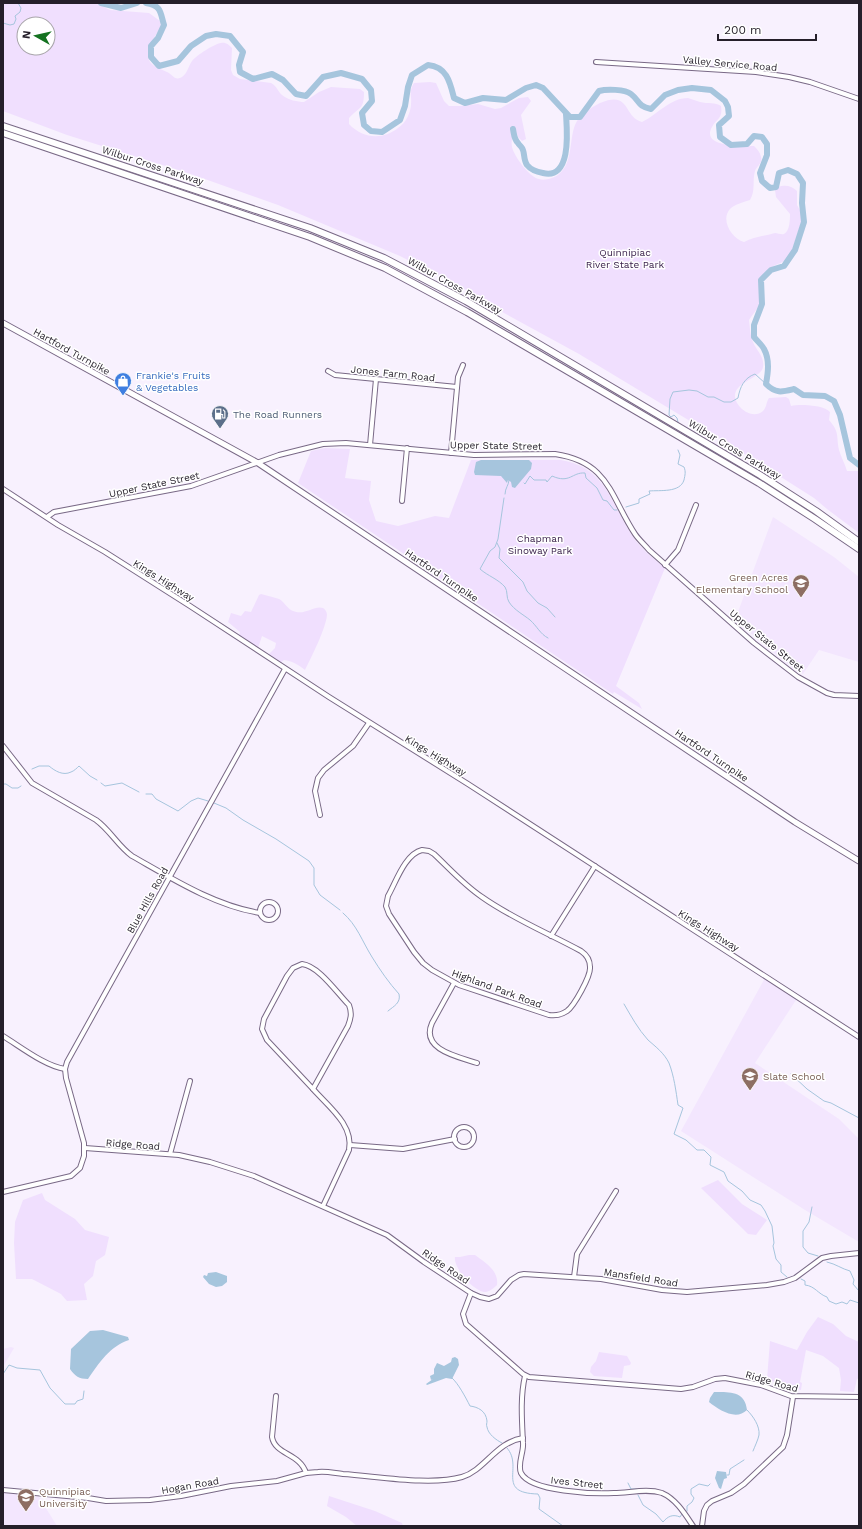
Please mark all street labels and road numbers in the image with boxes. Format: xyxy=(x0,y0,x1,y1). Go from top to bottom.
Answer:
street label: Valley Service Road xyxy=(682,54,778,73)
street label: Wilbur Cross Parkway xyxy=(101,144,206,187)
street label: Wilbur Cross Parkway xyxy=(406,255,505,316)
street label: Hartford Turnpike xyxy=(32,326,112,377)
street label: Jones Farm Road xyxy=(350,364,436,383)
street label: Wilbur Cross Parkway xyxy=(686,417,784,482)
street label: Upper State Street xyxy=(450,439,543,452)
street label: Upper State Street xyxy=(108,469,201,499)
street label: Hartford Turnpike xyxy=(403,547,481,604)
street label: Kings Highway xyxy=(131,557,197,604)
street label: Upper State Street xyxy=(727,607,807,674)
street label: Hartford Turnpike xyxy=(673,727,751,784)
street label: Kings Highway xyxy=(403,733,469,779)
street label: Blue Hills Road xyxy=(125,865,170,935)
street label: Kings Highway xyxy=(676,907,742,954)
street label: Highland Park Road xyxy=(450,967,543,1010)
street label: Ridge Road xyxy=(105,1137,161,1152)
street label: Ridge Road xyxy=(420,1247,471,1286)
street label: Mansfield Road xyxy=(603,1266,679,1289)
street label: Ridge Road xyxy=(744,1369,800,1394)
street label: Ives Street xyxy=(550,1474,605,1491)
street label: Hogan Road xyxy=(160,1475,220,1496)

